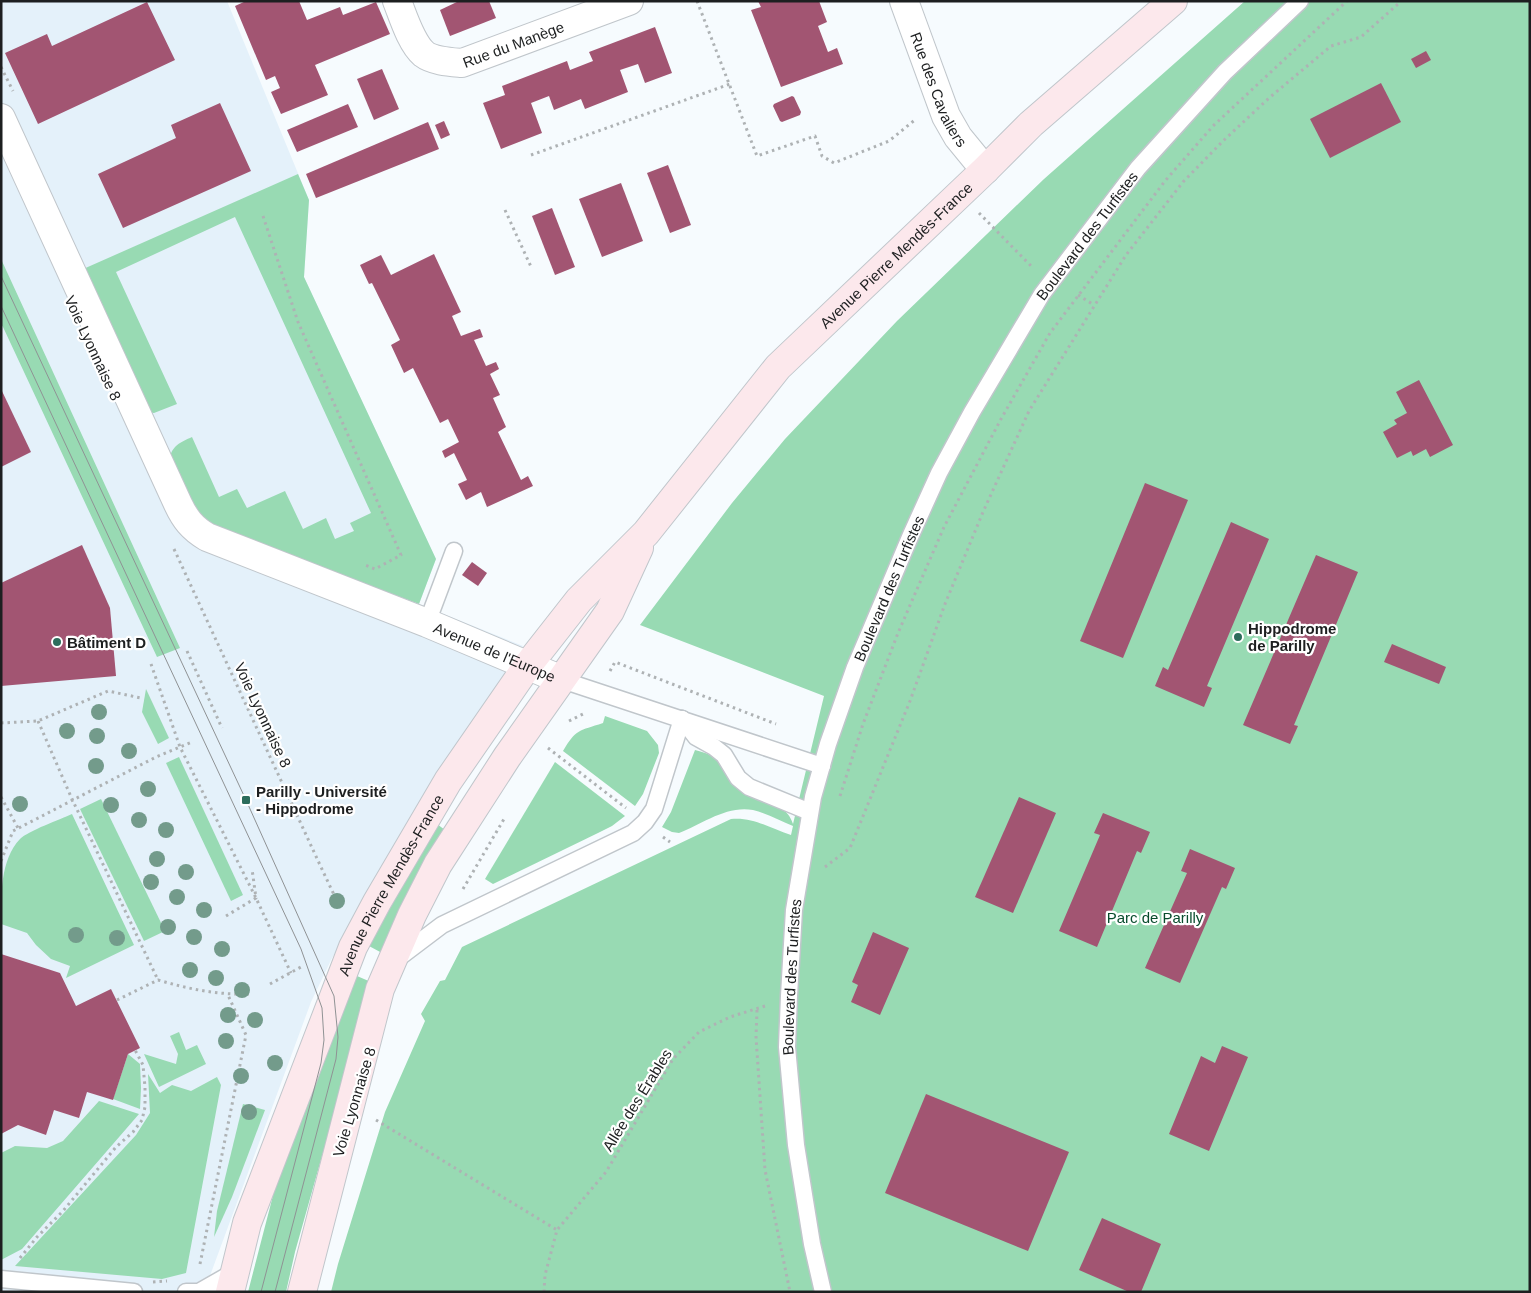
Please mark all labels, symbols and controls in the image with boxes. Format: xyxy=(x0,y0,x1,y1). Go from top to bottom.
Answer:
street label: Rue du Manège xyxy=(460,17,566,71)
street label: Rue des Cavaliers xyxy=(908,30,971,150)
street label: Boulevard des Turfistes xyxy=(1032,168,1141,303)
street label: Avenue Pierre Mendès-France xyxy=(816,178,976,331)
street label: Voie Lyonnaise 8 xyxy=(61,293,125,403)
street label: Boulevard des Turfistes xyxy=(850,513,927,664)
street label: Avenue de l'Europe xyxy=(431,618,558,685)
place label: Hippodrome de Parilly xyxy=(1248,620,1336,654)
marker: Hippodrome de Parilly xyxy=(1232,631,1244,643)
place label: Bâtiment D xyxy=(67,634,146,651)
marker: Bâtiment D xyxy=(51,636,63,648)
street label: Voie Lyonnaise 8 xyxy=(231,660,295,770)
place label: Parilly - Université - Hippodrome xyxy=(256,783,387,817)
street label: Avenue Pierre Mendès-France xyxy=(334,791,447,978)
marker: Parilly - Université - Hippodrome xyxy=(240,794,252,806)
street label: Boulevard des Turfistes xyxy=(778,897,804,1056)
park label: Parc de Parilly xyxy=(1107,909,1204,926)
street label: Voie Lyonnaise 8 xyxy=(329,1045,379,1159)
street label: Allée des Érables xyxy=(599,1046,675,1154)

